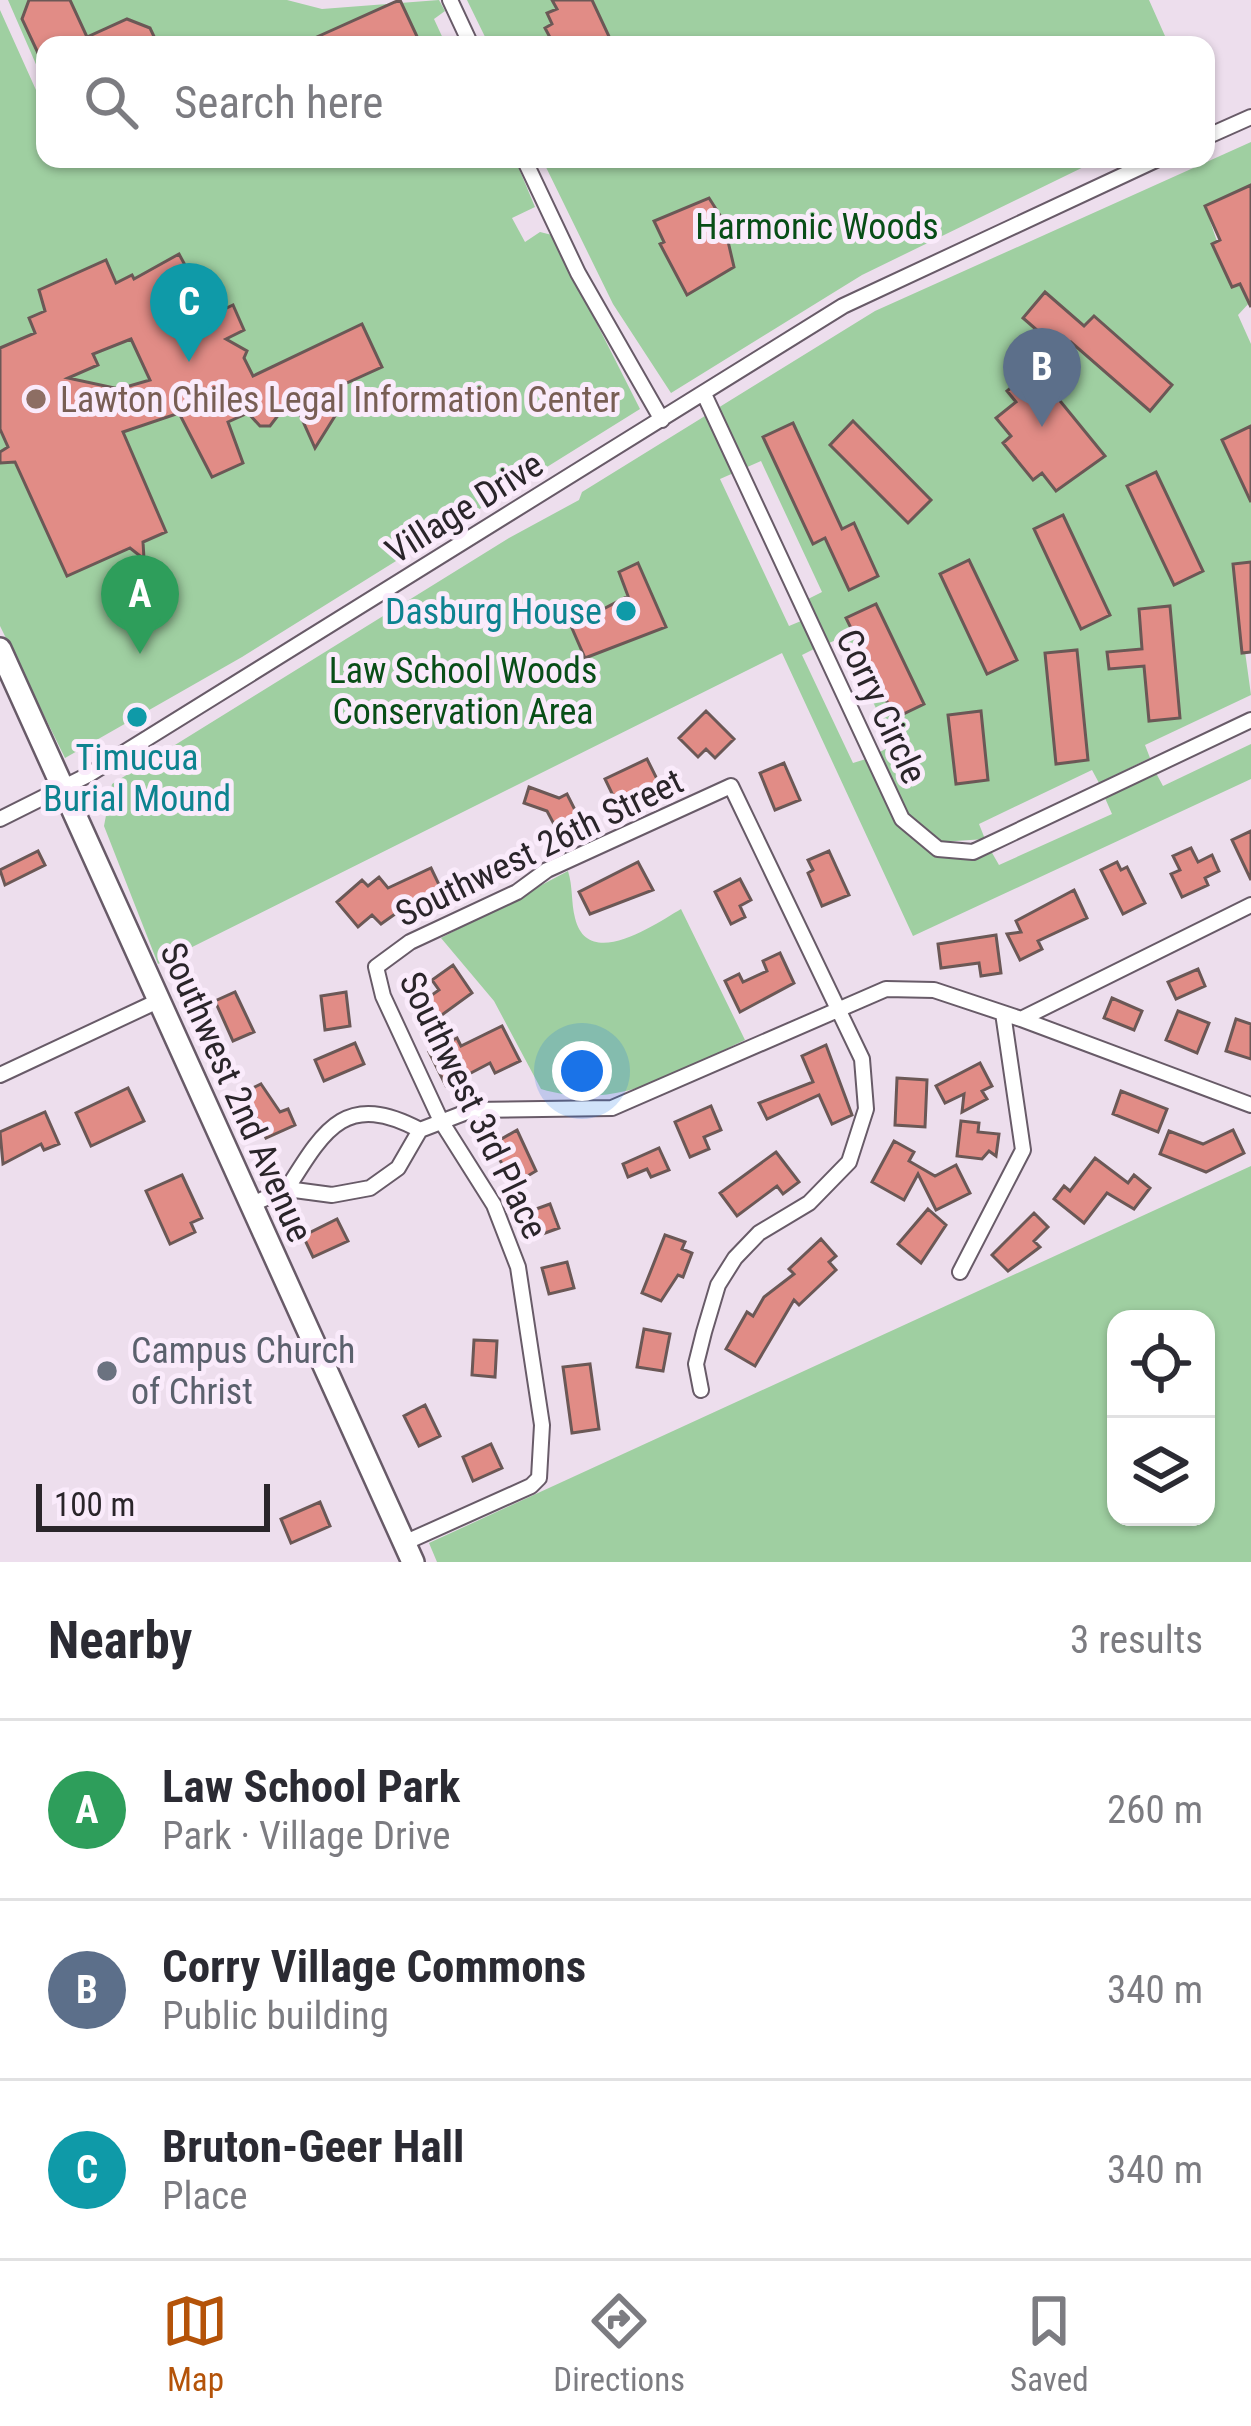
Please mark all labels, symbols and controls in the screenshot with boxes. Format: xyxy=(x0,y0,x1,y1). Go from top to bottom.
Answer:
search box xyxy=(36,36,1215,168)
icon: search xyxy=(78,69,144,135)
text: Search here xyxy=(174,76,383,129)
park label: Harmonic Woods xyxy=(695,206,939,248)
pin: C xyxy=(150,263,228,362)
pin: B xyxy=(1003,328,1081,427)
place label: Lawton Chiles Legal Information Center xyxy=(60,379,620,421)
marker: Lawton Chiles Legal Information Center xyxy=(23,386,49,412)
street label: Village Drive xyxy=(378,443,551,573)
pin: A xyxy=(101,555,179,654)
place label: Dasburg House xyxy=(385,591,602,633)
marker: Dasburg House xyxy=(613,598,639,624)
street label: Corry Circle xyxy=(827,623,935,790)
park label: Law School Woods Conservation Area xyxy=(329,650,597,733)
marker: Timucua Burial Mound xyxy=(124,704,150,730)
place label: Timucua Burial Mound xyxy=(43,737,231,820)
street label: Southwest 26th Street xyxy=(389,760,690,936)
street label: Southwest 2nd Avenue xyxy=(151,936,321,1248)
street label: Southwest 3rd Place xyxy=(390,965,556,1246)
your location xyxy=(552,1041,612,1101)
map controls xyxy=(1107,1310,1215,1526)
button: locate xyxy=(1107,1310,1215,1418)
place label: Campus Church of Christ xyxy=(131,1330,355,1413)
marker: Campus Church of Christ xyxy=(94,1358,120,1384)
button: layers xyxy=(1107,1418,1215,1526)
scale bar xyxy=(36,1478,270,1531)
text: 100 m xyxy=(54,1485,135,1524)
text: Nearby xyxy=(48,1611,192,1670)
text: 3 results xyxy=(1070,1617,1203,1663)
text: Law School Park xyxy=(162,1760,460,1813)
text: A xyxy=(75,1787,99,1833)
text: 260 m xyxy=(1107,1787,1203,1833)
text: Park · Village Drive xyxy=(162,1813,451,1859)
text: Corry Village Commons xyxy=(162,1940,586,1993)
text: B xyxy=(76,1967,98,2013)
text: 340 m xyxy=(1107,1967,1203,2013)
text: Public building xyxy=(162,1993,389,2039)
text: Bruton-Geer Hall xyxy=(162,2120,464,2173)
text: C xyxy=(76,2147,98,2193)
text: 340 m xyxy=(1107,2147,1203,2193)
text: Place xyxy=(162,2173,248,2219)
tab: Map xyxy=(162,2288,228,2399)
tab: Directions xyxy=(553,2288,685,2399)
tab: Saved xyxy=(1010,2288,1089,2399)

